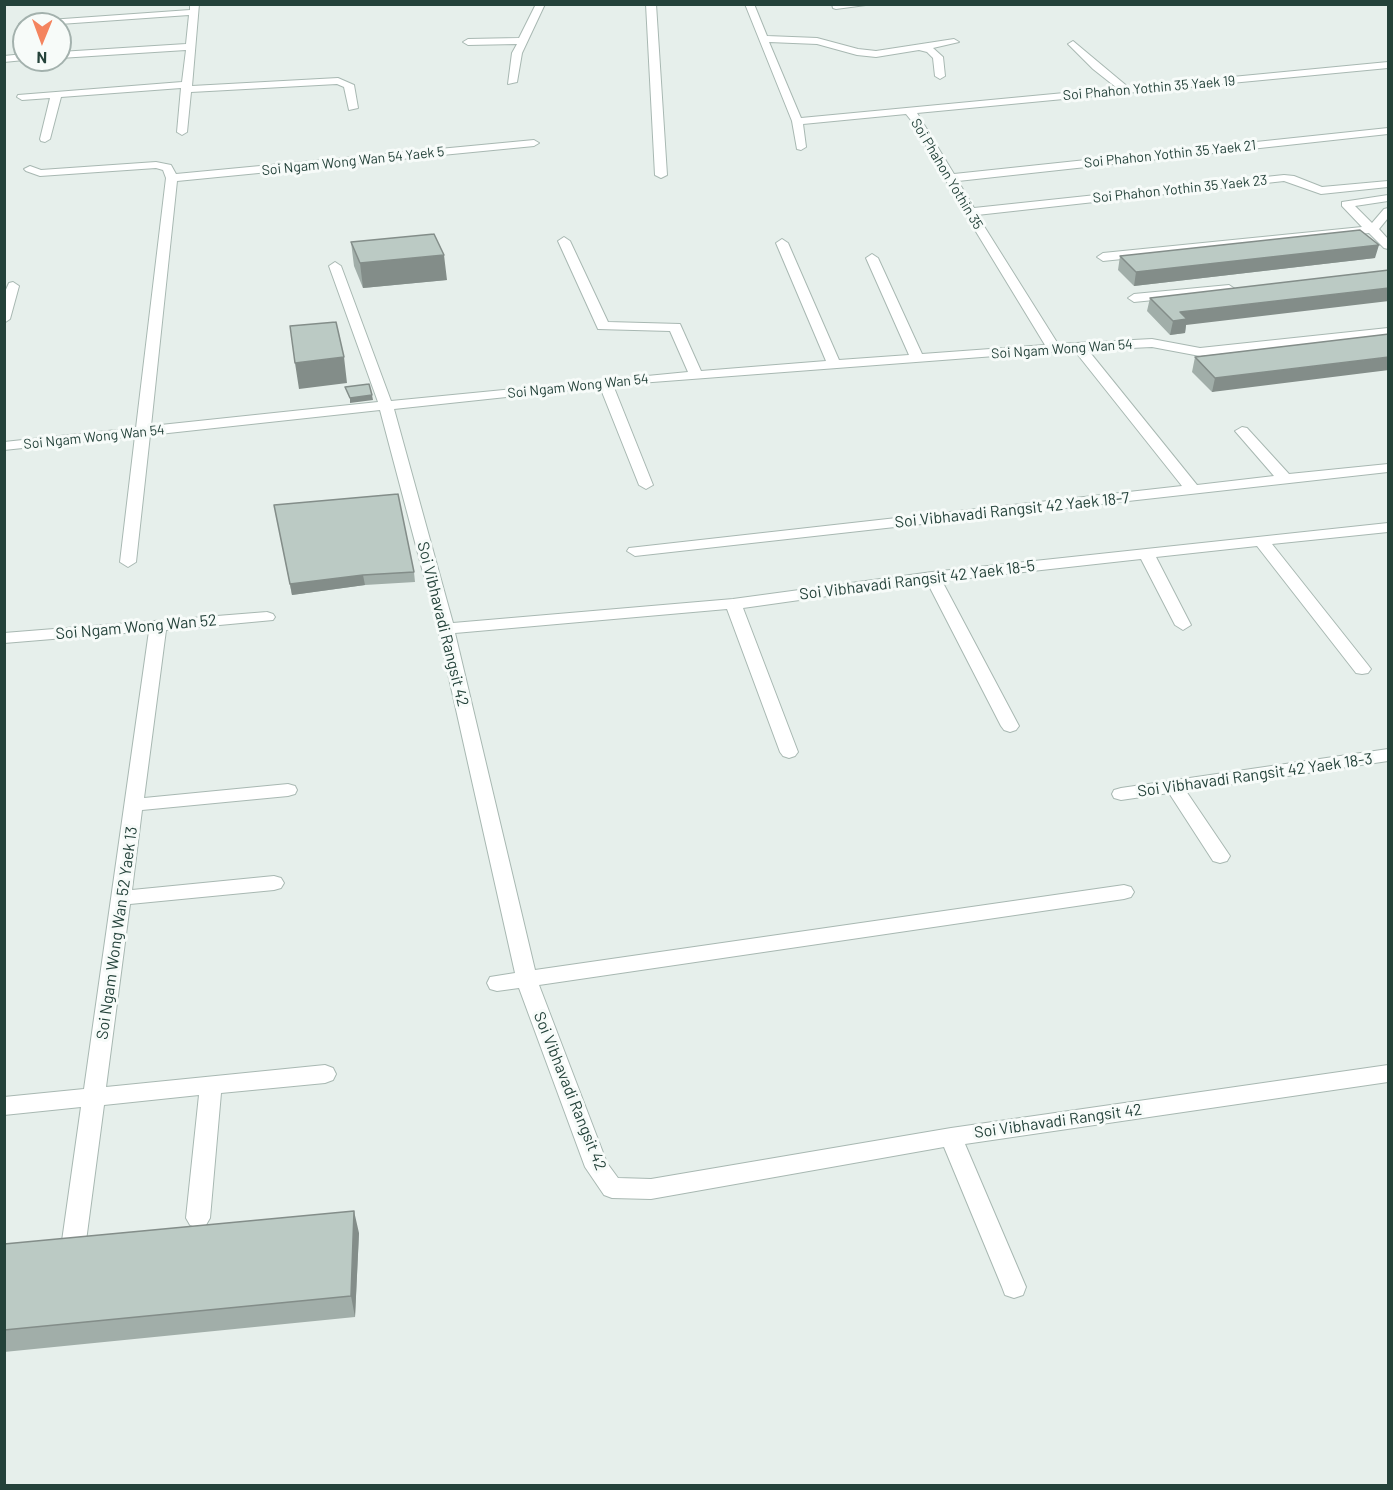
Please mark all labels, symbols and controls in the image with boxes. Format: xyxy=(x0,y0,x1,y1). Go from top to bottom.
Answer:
north arrow xyxy=(12,12,72,72)
text: N xyxy=(36,49,47,68)
street label: Soi Phahon Yothin 35 Yaek 19 xyxy=(1062,72,1236,104)
street label: Soi Phahon Yothin 35 xyxy=(907,116,987,232)
street label: Soi Phahon Yothin 35 Yaek 21 xyxy=(1083,137,1257,171)
street label: Soi Ngam Wong Wan 54 Yaek 5 xyxy=(261,143,445,179)
street label: Soi Phahon Yothin 35 Yaek 23 xyxy=(1092,171,1268,207)
street label: Soi Ngam Wong Wan 54 xyxy=(991,336,1133,362)
street label: Soi Ngam Wong Wan 54 xyxy=(507,370,649,402)
street label: Soi Ngam Wong Wan 54 xyxy=(23,421,165,453)
street label: Soi Vibhavadi Rangsit 42 Yaek 18-7 xyxy=(894,488,1130,532)
street label: Soi Vibhavadi Rangsit 42 xyxy=(413,540,473,708)
street label: Soi Vibhavadi Rangsit 42 Yaek 18-5 xyxy=(798,556,1036,604)
street label: Soi Ngam Wong Wan 52 xyxy=(55,610,217,644)
street label: Soi Vibhavadi Rangsit 42 Yaek 18-3 xyxy=(1136,749,1374,801)
street label: Soi Ngam Wong Wan 52 Yaek 13 xyxy=(93,825,141,1041)
street label: Soi Vibhavadi Rangsit 42 xyxy=(529,1009,611,1173)
street label: Soi Vibhavadi Rangsit 42 xyxy=(973,1100,1143,1142)

